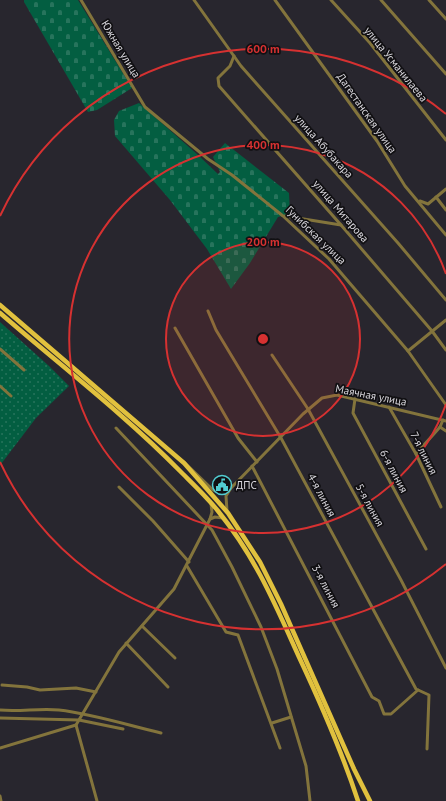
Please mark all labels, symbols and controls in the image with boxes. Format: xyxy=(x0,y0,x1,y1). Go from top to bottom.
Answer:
street label: Южная улица xyxy=(98,18,144,80)
street label: улица Усманилаева xyxy=(361,23,431,105)
text: 600 m xyxy=(246,41,280,56)
street label: Дагестанская улица xyxy=(334,70,400,156)
street label: улица Абубакара xyxy=(292,111,356,181)
text: 400 m xyxy=(246,137,280,152)
street label: улица Митарова xyxy=(310,177,372,245)
street label: Гунибская улица xyxy=(283,203,349,267)
text: 200 m xyxy=(246,234,280,249)
centre of rings xyxy=(256,332,270,346)
street label: Маячная улица xyxy=(334,381,408,409)
street label: 7-я линия xyxy=(407,429,441,477)
street label: 6-я линия xyxy=(377,447,411,495)
street label: 4-я линия xyxy=(305,471,339,519)
public building icon: ДПС xyxy=(211,474,233,496)
place label: ДПС xyxy=(236,478,257,492)
street label: 5-я линия xyxy=(353,481,387,529)
street label: 3-я линия xyxy=(309,562,343,610)

